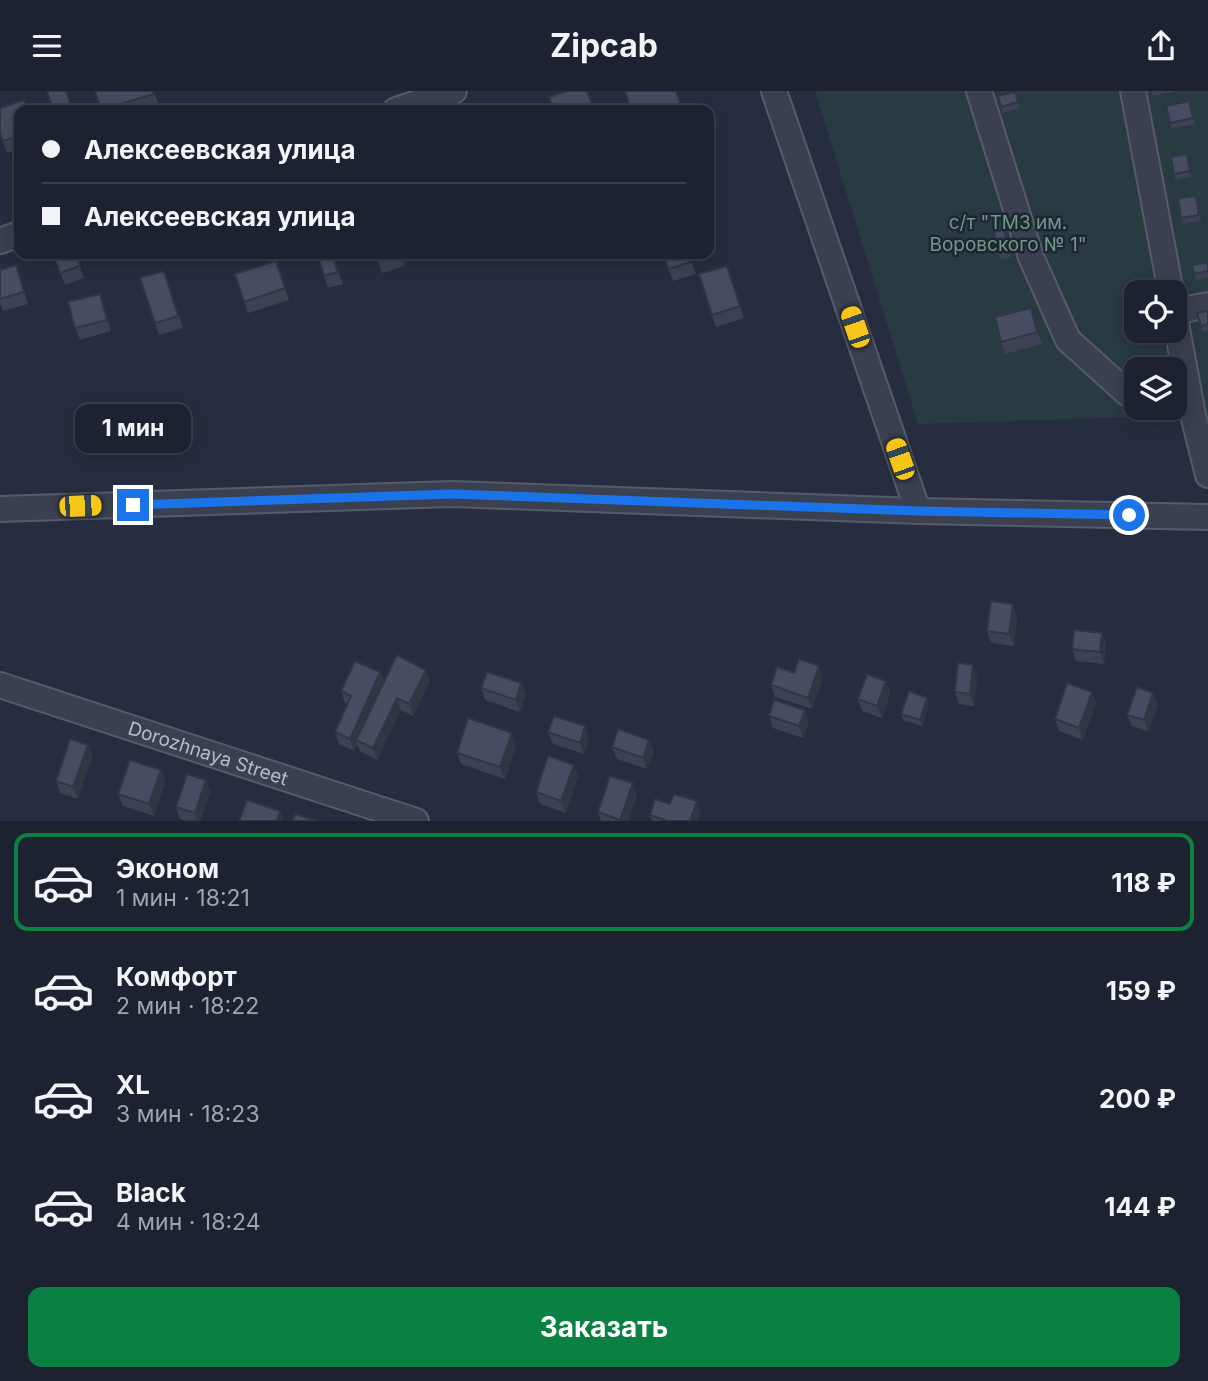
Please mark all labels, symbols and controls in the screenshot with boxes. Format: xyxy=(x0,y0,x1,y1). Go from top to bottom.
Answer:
text: Zipcab xyxy=(550,26,658,65)
icon: menu xyxy=(28,27,66,65)
icon: share xyxy=(1142,27,1180,65)
text: Алексеевская улица xyxy=(84,134,356,165)
text: Алексеевская улица xyxy=(84,201,356,232)
park label: с/т "ТМЗ им. Воровского № 1" xyxy=(929,211,1087,256)
map controls xyxy=(1124,280,1187,420)
button: locate xyxy=(1124,280,1187,343)
car xyxy=(839,304,872,350)
button: layers xyxy=(1124,357,1187,420)
callout: 1 мин xyxy=(75,403,191,453)
text: 1 мин xyxy=(102,414,164,442)
car xyxy=(884,436,917,482)
route end xyxy=(117,489,149,521)
car xyxy=(59,495,102,517)
route start xyxy=(1113,499,1145,531)
street label: Dorozhnaya Street xyxy=(125,717,291,790)
icon: car xyxy=(32,851,95,914)
text: Эконом xyxy=(116,853,219,884)
text: 118 ₽ xyxy=(1111,867,1176,898)
text: 1 мин · 18:21 xyxy=(116,884,250,912)
icon: car xyxy=(32,959,95,1022)
text: Комфорт xyxy=(116,961,237,992)
text: 159 ₽ xyxy=(1106,975,1176,1006)
text: 2 мин · 18:22 xyxy=(116,992,259,1020)
icon: car xyxy=(32,1067,95,1130)
text: XL xyxy=(116,1069,150,1100)
text: 200 ₽ xyxy=(1099,1083,1176,1114)
text: 3 мин · 18:23 xyxy=(116,1100,260,1128)
icon: car xyxy=(32,1175,95,1238)
text: Black xyxy=(116,1177,186,1208)
text: 144 ₽ xyxy=(1104,1191,1176,1222)
text: 4 мин · 18:24 xyxy=(116,1208,261,1236)
button: Заказать xyxy=(28,1287,1180,1367)

